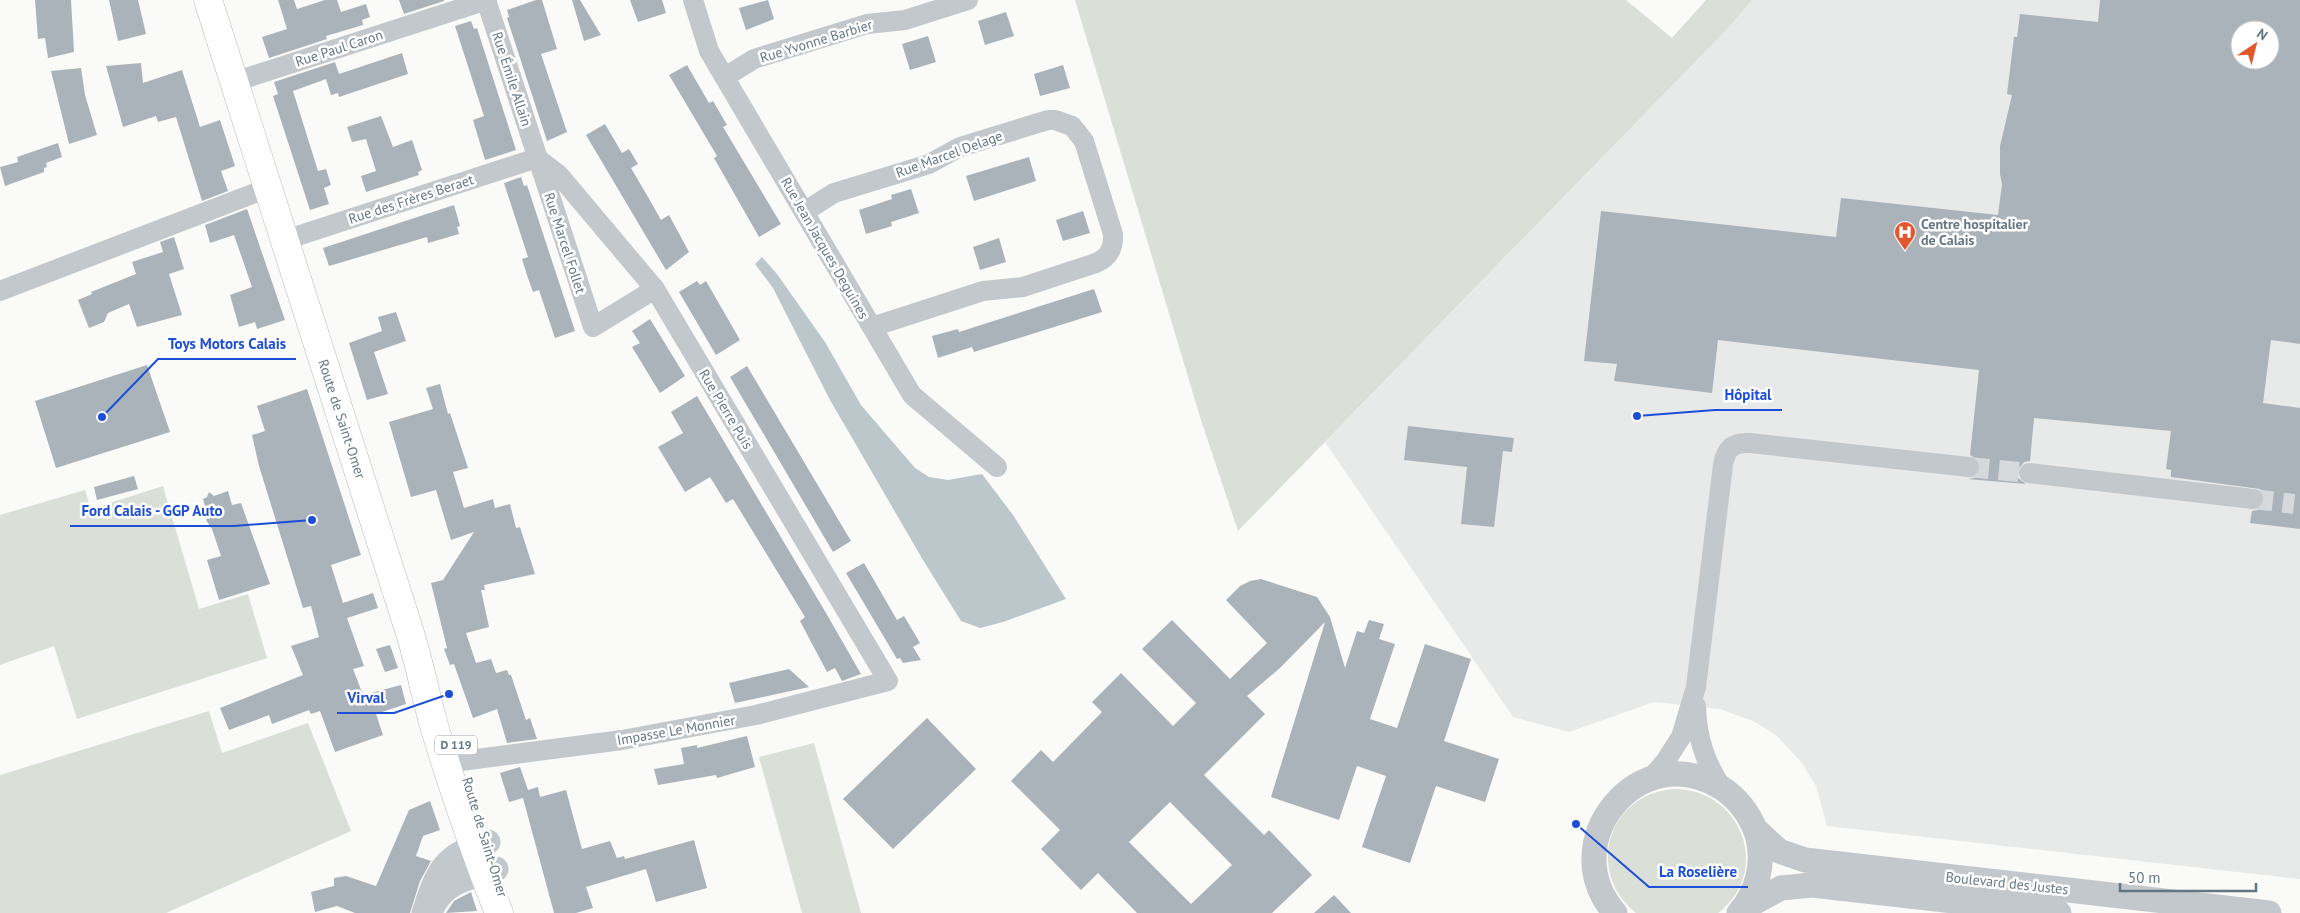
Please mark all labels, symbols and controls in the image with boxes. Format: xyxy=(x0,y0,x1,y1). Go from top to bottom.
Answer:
street label: Rue Yvonne Barbier xyxy=(758,15,875,67)
north arrow xyxy=(2230,20,2280,70)
text: N xyxy=(2254,24,2271,44)
street label: Rue Paul Caron xyxy=(293,25,385,71)
street label: Rue Émile Allain xyxy=(488,29,536,129)
street label: Rue Marcel Delage xyxy=(893,126,1005,182)
street label: Rue des Frères Beraet xyxy=(346,170,476,228)
street label: Rue Jean Jacques Deguines xyxy=(777,174,873,322)
street label: Rue Marcel Follet xyxy=(540,190,590,296)
place label: Centre hospitalier de Calais xyxy=(1921,215,2028,249)
hospital icon: Centre hospitalier de Calais xyxy=(1893,220,1917,251)
callout: Toys Motors Calais xyxy=(158,329,296,359)
text: Toys Motors Calais xyxy=(168,334,286,353)
street label: Route de Saint-Omer xyxy=(314,357,370,481)
street label: Rue Pierre Puis xyxy=(695,366,757,452)
callout: Hôpital xyxy=(1715,380,1782,410)
text: Hôpital xyxy=(1724,385,1772,404)
callout: Ford Calais - GGP Auto xyxy=(70,496,234,526)
text: Ford Calais - GGP Auto xyxy=(81,501,223,520)
callout: Virval xyxy=(337,683,394,713)
text: Virval xyxy=(346,688,385,707)
street label: Impasse Le Monnier xyxy=(616,711,737,749)
road number: D 119 xyxy=(435,736,477,754)
street label: Route de Saint-Omer xyxy=(458,775,512,899)
callout: La Roselière xyxy=(1649,857,1748,887)
scale bar xyxy=(2120,860,2256,892)
text: La Roselière xyxy=(1659,862,1737,881)
street label: Boulevard des Justes xyxy=(1945,868,2069,898)
text: 50 m xyxy=(2128,868,2161,887)

